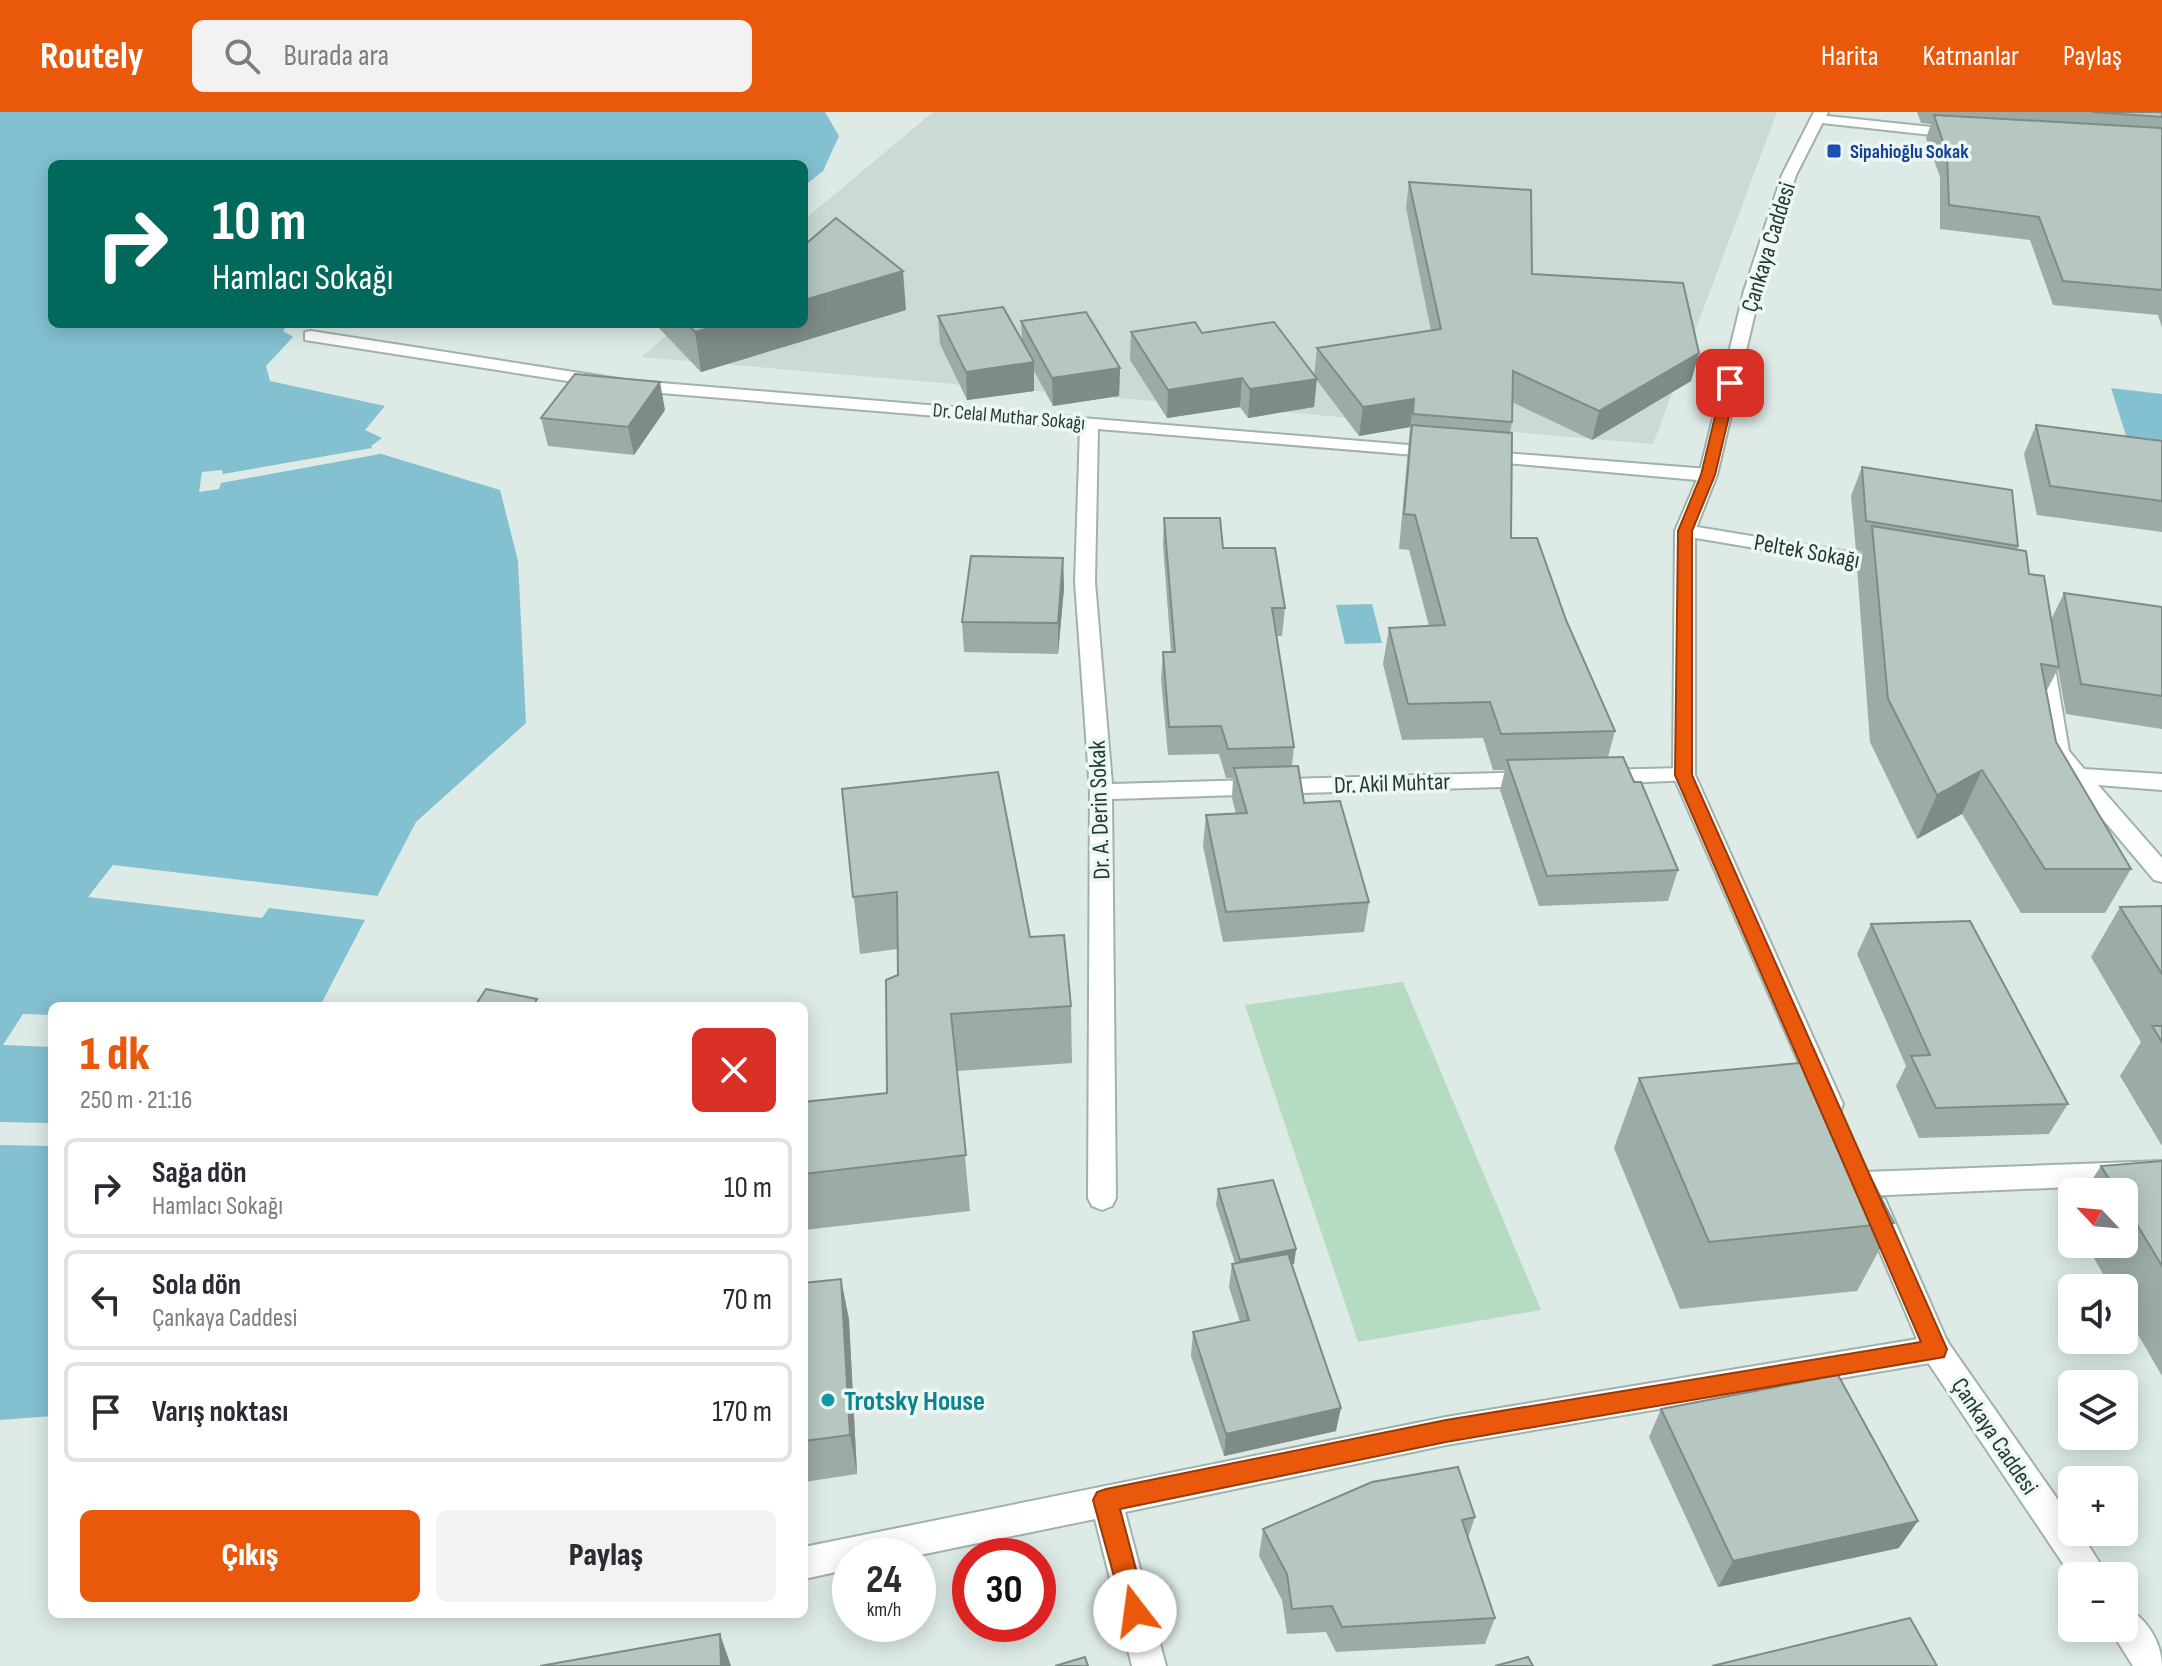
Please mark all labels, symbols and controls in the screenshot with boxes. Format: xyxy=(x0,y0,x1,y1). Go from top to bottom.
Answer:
search box xyxy=(192,20,752,92)
text: Routely xyxy=(40,34,144,79)
icon: search xyxy=(220,34,264,78)
text: Burada ara xyxy=(284,38,389,74)
text: Harita xyxy=(1821,40,1879,73)
text: Katmanlar xyxy=(1923,40,2019,73)
text: Paylaş xyxy=(2063,40,2122,73)
place label: Sipahioğlu Sokak xyxy=(1850,140,1969,164)
marker: Sipahioğlu Sokak xyxy=(1825,142,1843,160)
street label: Çankaya Caddesi xyxy=(1735,179,1802,316)
text: 10 m xyxy=(212,189,306,256)
icon: right xyxy=(80,192,184,296)
text: Hamlacı Sokağı xyxy=(212,257,393,300)
pin xyxy=(1696,349,1764,417)
icon: arrive xyxy=(1708,361,1752,405)
street label: Dr. Celal Muthar Sokağı xyxy=(932,398,1086,436)
street label: Peltek Sokağı xyxy=(1752,528,1862,575)
street label: Dr. A. Derin Sokak xyxy=(1083,740,1116,880)
street label: Dr. Akil Muhtar xyxy=(1333,767,1451,800)
text: 1 dk xyxy=(80,1026,150,1083)
button: close xyxy=(692,1028,776,1112)
text: 250 m · 21:16 xyxy=(80,1085,192,1116)
text: Sağa dön xyxy=(152,1155,247,1191)
icon: right xyxy=(84,1166,128,1210)
text: 10 m xyxy=(724,1170,772,1206)
north arrow xyxy=(2058,1178,2138,1258)
map controls xyxy=(2058,1178,2138,1642)
text: Hamlacı Sokağı xyxy=(152,1191,283,1222)
text: Sola dön xyxy=(152,1267,241,1303)
button: sound xyxy=(2058,1274,2138,1354)
icon: left xyxy=(84,1278,128,1322)
text: 70 m xyxy=(723,1282,772,1318)
text: Çankaya Caddesi xyxy=(152,1303,297,1334)
button: layers xyxy=(2058,1370,2138,1450)
street label: Çankaya Caddesi xyxy=(1945,1373,2044,1500)
place label: Trotsky House xyxy=(844,1385,985,1418)
icon: arrive xyxy=(84,1390,128,1434)
marker: Trotsky House xyxy=(819,1391,837,1409)
text: Varış noktası xyxy=(152,1394,288,1430)
text: 170 m xyxy=(712,1394,772,1430)
button: + xyxy=(2058,1466,2138,1546)
button: Çıkış xyxy=(80,1510,420,1602)
button: Paylaş xyxy=(436,1510,776,1602)
speed limit sign: 30 xyxy=(952,1538,1056,1642)
text: 24 xyxy=(866,1556,902,1604)
button: − xyxy=(2058,1562,2138,1642)
position arrow xyxy=(1093,1569,1177,1653)
text: km/h xyxy=(867,1598,901,1622)

